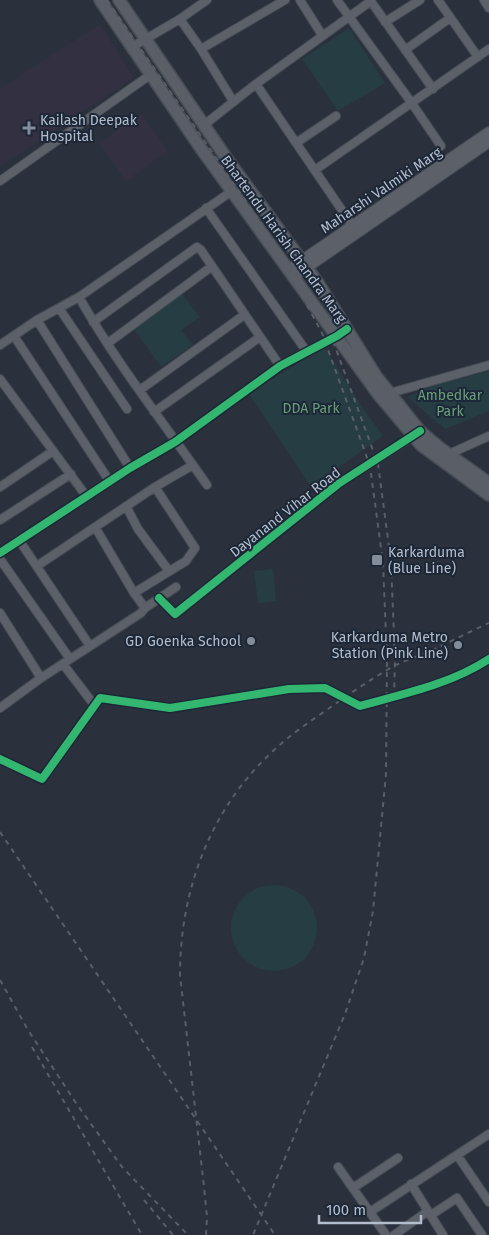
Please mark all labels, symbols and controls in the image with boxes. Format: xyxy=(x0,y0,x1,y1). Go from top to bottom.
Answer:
place label: Kailash Deepak Hospital xyxy=(40,112,138,145)
marker: Kailash Deepak Hospital xyxy=(22,121,36,135)
street label: Maharshi Valmiki Marg xyxy=(317,143,446,237)
street label: Bhartendu Harish Chandra Marg xyxy=(217,152,351,327)
park label: Ambedkar Park xyxy=(418,387,483,420)
park label: DDA Park xyxy=(282,400,340,417)
street label: Dayanand Vihar Road xyxy=(227,464,344,561)
place label: Karkarduma (Blue Line) xyxy=(388,544,465,577)
marker: Karkarduma (Blue Line) xyxy=(370,553,384,567)
place label: Karkarduma Metro Station (Pink Line) xyxy=(331,629,448,662)
place label: GD Goenka School xyxy=(125,633,241,650)
marker: GD Goenka School xyxy=(245,635,257,647)
marker: Karkarduma Metro Station (Pink Line) xyxy=(452,639,464,651)
scale bar xyxy=(319,1192,422,1224)
text: 100 m xyxy=(326,1201,366,1219)

